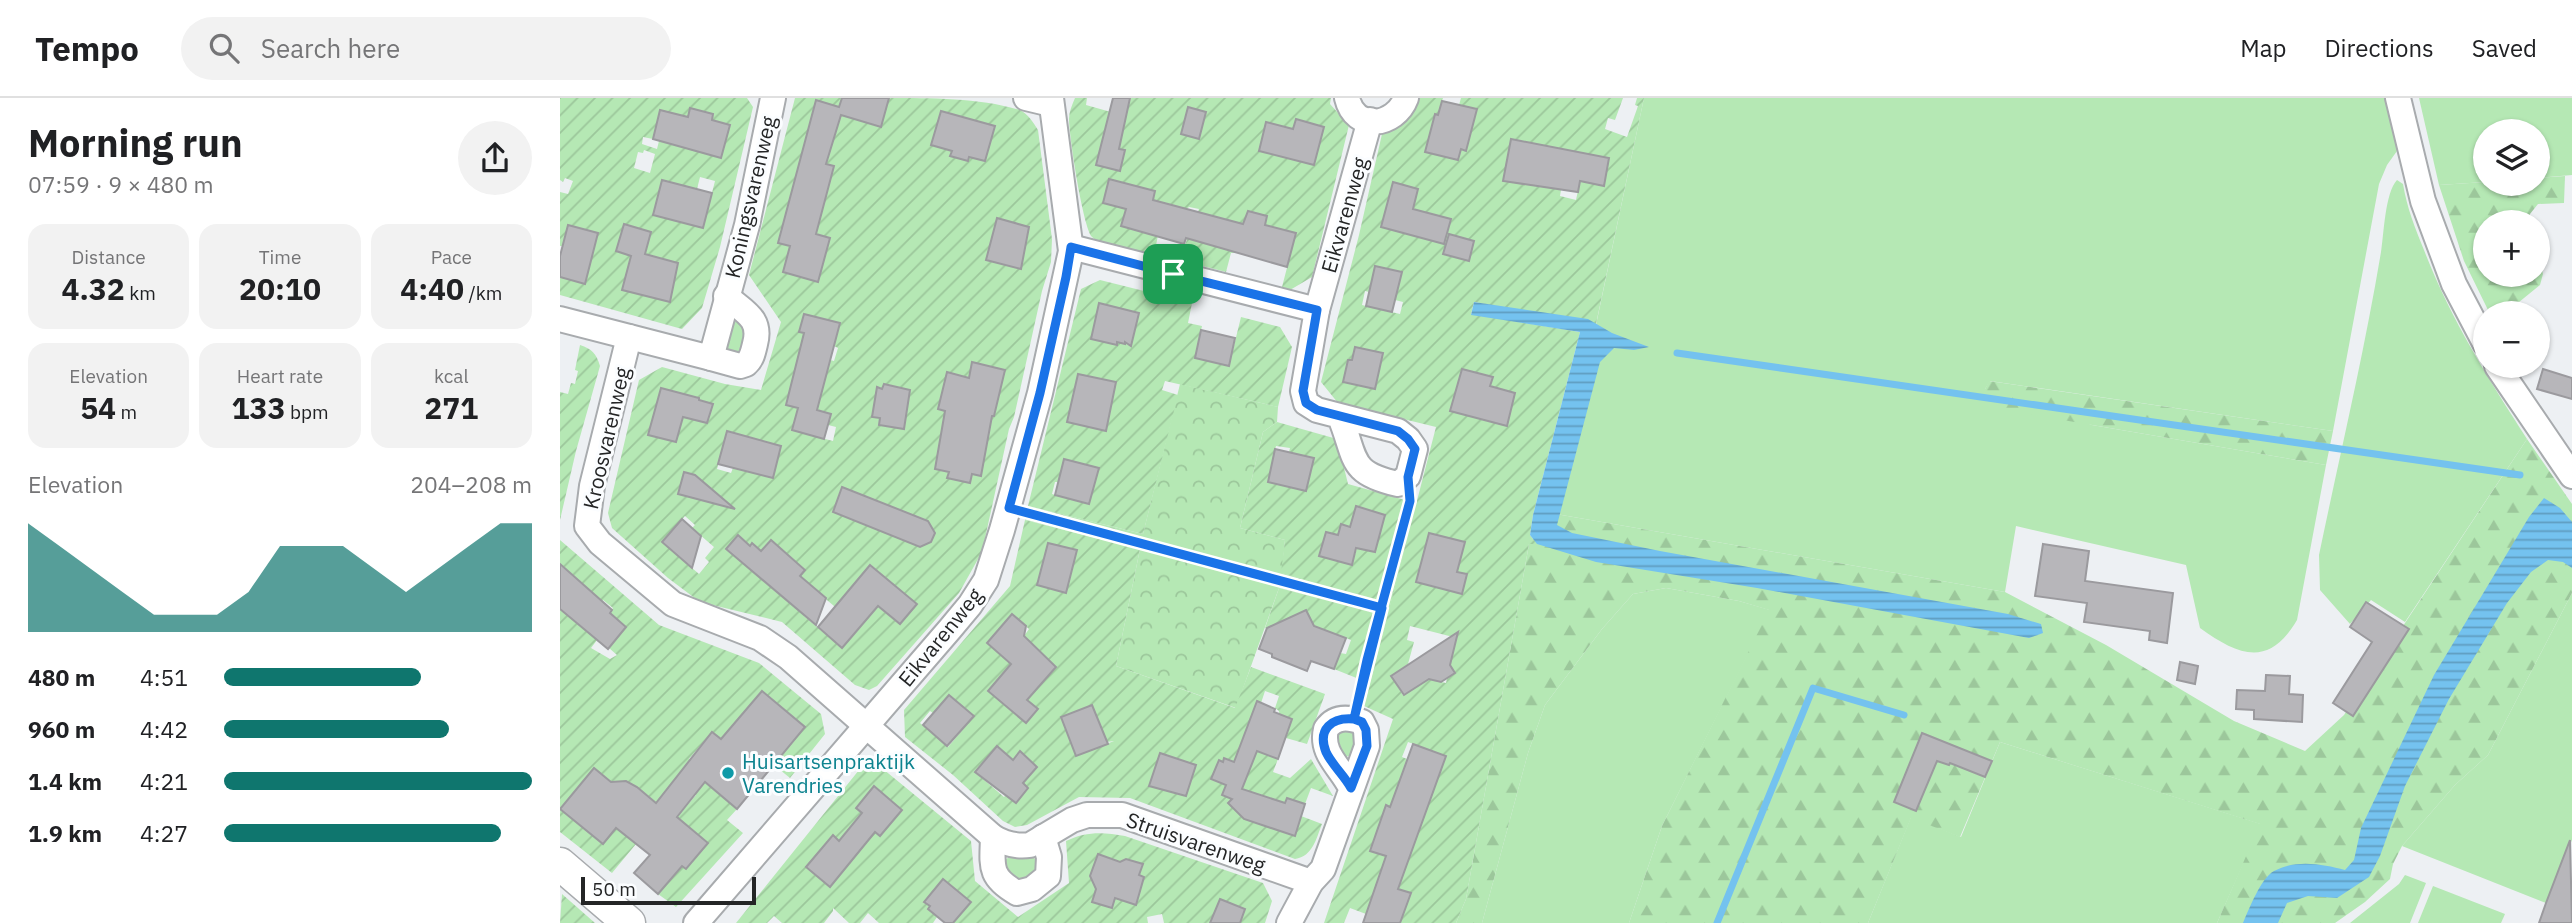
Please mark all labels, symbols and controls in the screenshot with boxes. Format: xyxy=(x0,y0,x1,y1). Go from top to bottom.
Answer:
search box xyxy=(181,17,671,80)
text: Tempo xyxy=(35,27,139,70)
icon: search xyxy=(205,29,243,67)
text: Search here xyxy=(261,31,400,65)
text: Map xyxy=(2240,32,2286,64)
text: Directions xyxy=(2324,32,2434,64)
text: Saved xyxy=(2472,32,2537,64)
street label: Koningsvarenweg xyxy=(718,113,782,281)
text: Morning run xyxy=(28,118,243,167)
map controls xyxy=(2473,119,2550,378)
button: layers xyxy=(2473,119,2550,196)
button: share xyxy=(458,121,532,195)
street label: Eikvarenweg xyxy=(1314,154,1374,276)
text: 07:59 · 9 × 480 m xyxy=(28,169,214,199)
button: + xyxy=(2473,210,2550,287)
pin xyxy=(1143,244,1203,304)
text: Distance xyxy=(72,245,146,269)
text: Time xyxy=(259,245,301,269)
text: Pace xyxy=(431,245,472,269)
icon: arrive xyxy=(1154,255,1192,293)
text: 4.32 xyxy=(61,269,125,308)
text: 20:10 xyxy=(239,269,321,308)
text: 4:40 xyxy=(400,269,464,308)
text: km xyxy=(125,281,156,305)
text: /km xyxy=(464,281,502,305)
button: − xyxy=(2473,301,2550,378)
text: Elevation xyxy=(69,364,148,388)
text: Heart rate xyxy=(237,364,323,388)
text: kcal xyxy=(434,364,469,388)
street label: Kroosvarenweg xyxy=(576,364,636,512)
text: 54 xyxy=(80,388,116,427)
text: 133 xyxy=(231,388,285,427)
text: 271 xyxy=(424,388,478,427)
text: m xyxy=(116,400,137,424)
text: bpm xyxy=(285,400,329,424)
text: Elevation xyxy=(28,469,123,499)
text: 204–208 m xyxy=(410,469,532,499)
street label: Eikvarenweg xyxy=(892,582,988,692)
text: 480 m xyxy=(28,662,95,692)
text: 4:51 xyxy=(140,662,188,692)
text: 960 m xyxy=(28,714,95,744)
text: 4:42 xyxy=(140,714,188,744)
place label: Huisartsenpraktijk Varendries xyxy=(742,747,915,799)
marker: Huisartsenpraktijk Varendries xyxy=(720,765,736,781)
text: 1.4 km xyxy=(28,766,102,796)
text: 4:21 xyxy=(140,766,188,796)
street label: Struisvarenweg xyxy=(1123,805,1269,879)
text: 1.9 km xyxy=(28,818,102,848)
text: 4:27 xyxy=(140,818,188,848)
scale bar xyxy=(581,874,756,906)
text: 50 m xyxy=(592,877,636,901)

